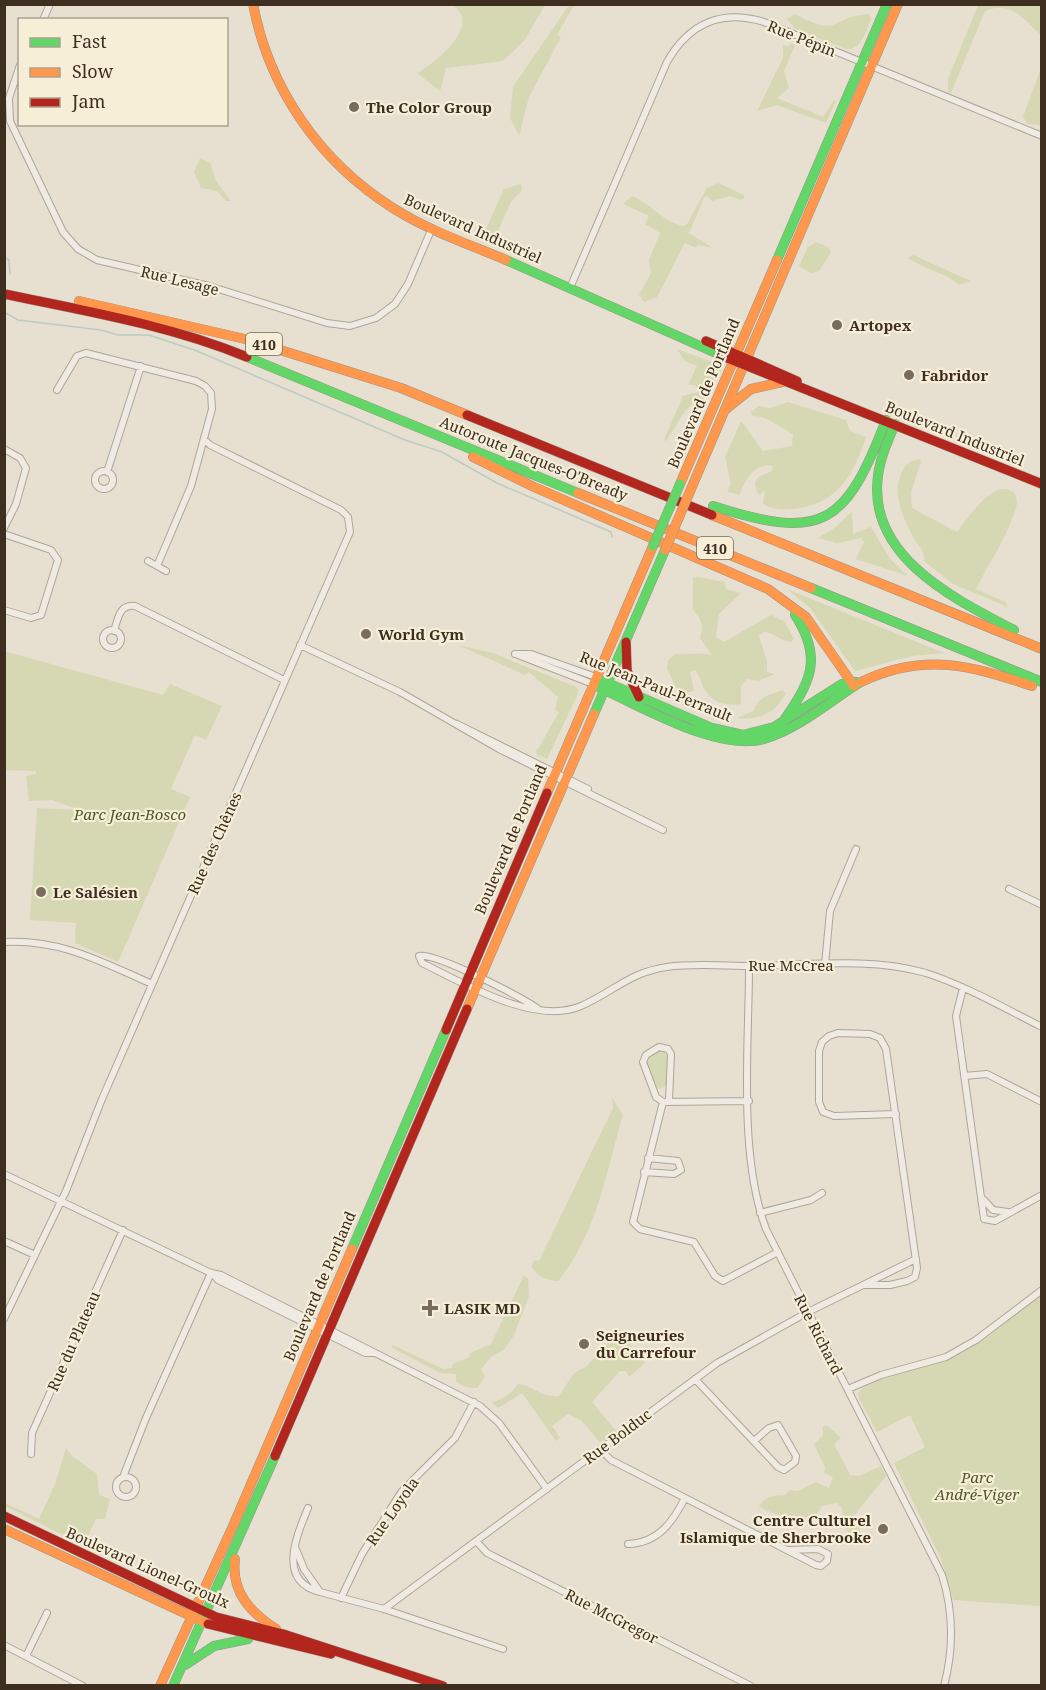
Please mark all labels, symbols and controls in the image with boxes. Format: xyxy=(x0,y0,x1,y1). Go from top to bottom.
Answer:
street label: Rue Pépin xyxy=(765,15,839,61)
legend xyxy=(18,18,228,126)
text: Fast xyxy=(72,29,107,53)
text: Slow xyxy=(72,59,114,83)
text: Jam xyxy=(71,89,106,113)
place label: The Color Group xyxy=(366,97,492,117)
marker: The Color Group xyxy=(347,100,361,114)
street label: Boulevard Industriel xyxy=(401,189,545,267)
street label: Rue Lesage xyxy=(139,261,221,299)
street label: Boulevard de Portland xyxy=(662,315,744,471)
place label: Artopex xyxy=(849,315,912,335)
marker: Artopex xyxy=(830,318,844,332)
road number: 410 xyxy=(246,333,282,355)
place label: Fabridor xyxy=(921,365,989,385)
marker: Fabridor xyxy=(902,368,916,382)
street label: Boulevard Industriel xyxy=(882,396,1028,470)
street label: Autoroute Jacques-O'Bready xyxy=(437,411,631,505)
road number: 410 xyxy=(697,537,733,559)
place label: World Gym xyxy=(378,624,464,644)
marker: World Gym xyxy=(359,627,373,641)
street label: Rue Jean-Paul-Perrault xyxy=(577,646,735,726)
street label: Boulevard de Portland xyxy=(469,761,551,917)
street label: Rue des Chênes xyxy=(182,788,246,898)
park label: Parc Jean-Bosco xyxy=(73,804,186,824)
place label: Le Salésien xyxy=(53,882,138,902)
marker: Le Salésien xyxy=(34,885,48,899)
street label: Rue McCrea xyxy=(748,955,834,975)
street label: Boulevard de Portland xyxy=(278,1208,360,1364)
street label: Rue du Plateau xyxy=(42,1287,104,1394)
street label: Rue Richard xyxy=(790,1290,848,1378)
place label: LASIK MD xyxy=(444,1298,521,1318)
marker: LASIK MD xyxy=(421,1299,439,1317)
place label: Seigneuries du Carrefour xyxy=(596,1325,696,1362)
marker: Seigneuries du Carrefour xyxy=(577,1337,591,1351)
street label: Rue Bolduc xyxy=(579,1404,655,1468)
park label: Parc André-Viger xyxy=(934,1467,1020,1504)
street label: Rue Loyola xyxy=(361,1473,423,1549)
place label: Centre Culturel Islamique de Sherbrooke xyxy=(680,1510,872,1547)
street label: Boulevard Lionel-Groulx xyxy=(63,1522,233,1612)
marker: Centre Culturel Islamique de Sherbrooke xyxy=(876,1522,890,1536)
street label: Rue McGregor xyxy=(562,1584,662,1648)

